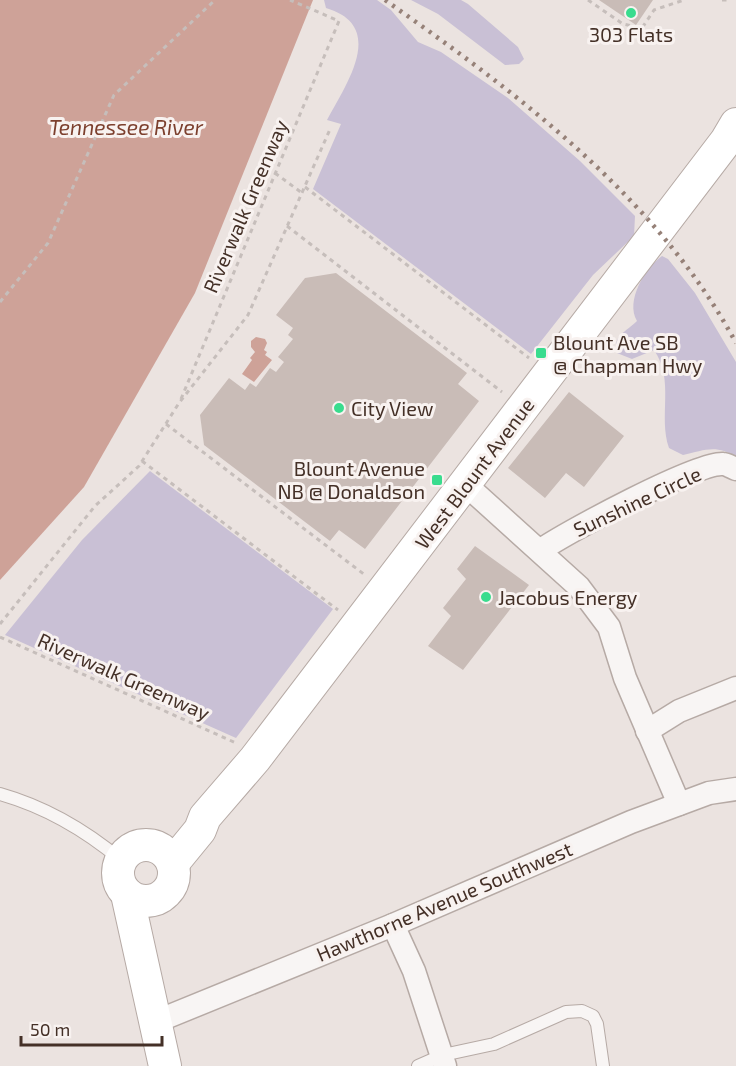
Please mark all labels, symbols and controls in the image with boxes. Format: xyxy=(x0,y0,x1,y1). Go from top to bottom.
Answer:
marker: 303 Flats xyxy=(624,6,638,20)
place label: 303 Flats xyxy=(589,22,673,46)
water label: Tennessee River xyxy=(49,114,204,139)
street label: Riverwalk Greenway xyxy=(198,115,292,296)
place label: Blount Ave SB @ Chapman Hwy xyxy=(553,330,703,377)
marker: Blount Ave SB @ Chapman Hwy xyxy=(534,346,548,360)
street label: West Blount Avenue xyxy=(409,393,539,553)
place label: City View xyxy=(351,396,433,420)
marker: City View xyxy=(332,401,346,415)
place label: Blount Avenue NB @ Donaldson xyxy=(277,456,425,503)
street label: Sunshine Circle xyxy=(569,461,705,541)
marker: Blount Avenue NB @ Donaldson xyxy=(430,473,444,487)
place label: Jacobus Energy xyxy=(498,585,638,609)
marker: Jacobus Energy xyxy=(479,590,493,604)
street label: Riverwalk Greenway xyxy=(34,627,214,725)
street label: Hawthorne Avenue Southwest xyxy=(313,836,576,966)
scale bar xyxy=(21,1009,162,1047)
text: 50 m xyxy=(30,1018,70,1040)

